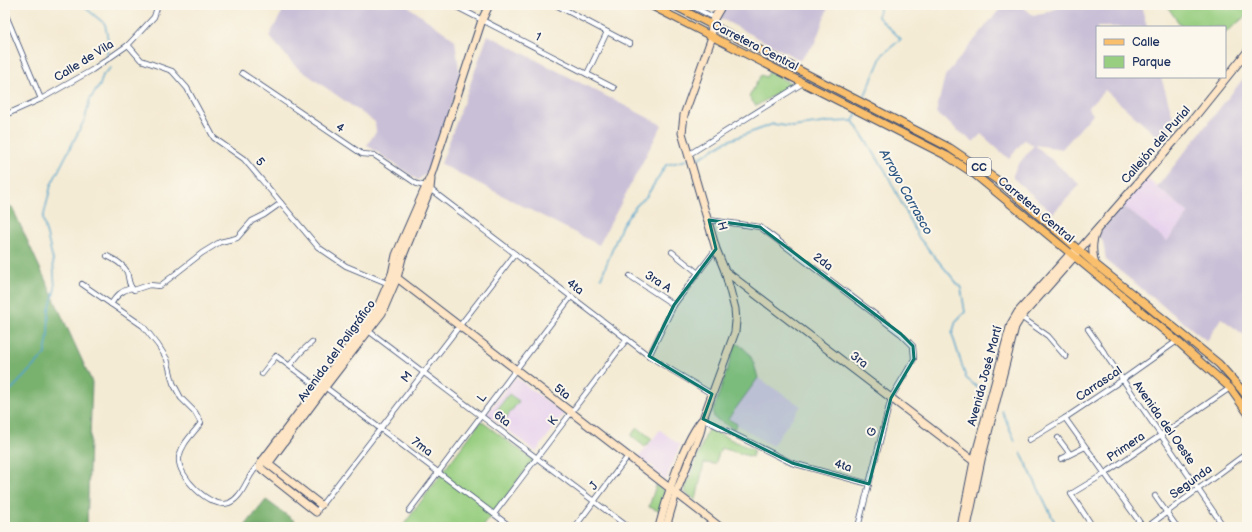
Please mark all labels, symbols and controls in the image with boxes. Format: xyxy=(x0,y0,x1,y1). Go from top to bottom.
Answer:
street label: Carretera Central xyxy=(709,18,801,74)
legend xyxy=(1096,26,1226,78)
street label: 1 xyxy=(533,29,543,45)
text: Calle xyxy=(1132,35,1160,50)
street label: Calle de Vila xyxy=(51,37,117,85)
text: Parque xyxy=(1132,55,1171,70)
street label: Callejón del Purial xyxy=(1118,103,1194,187)
street label: 4 xyxy=(333,120,348,137)
water label: Arroyo Carrasco xyxy=(875,146,936,238)
street label: 5 xyxy=(252,155,268,169)
road number: CC xyxy=(967,158,991,176)
street label: Carretera Central xyxy=(995,174,1077,246)
street label: H xyxy=(714,220,730,232)
street label: 2da xyxy=(810,250,836,274)
street label: 3ra A xyxy=(642,268,675,297)
street label: 4ta xyxy=(564,276,587,298)
street label: Avenida del Poligráfico xyxy=(295,297,379,405)
street label: Avenida José Martí xyxy=(964,324,1006,428)
street label: 3ra xyxy=(847,349,871,372)
street label: Carrascal xyxy=(1073,363,1125,405)
street label: M xyxy=(398,368,416,386)
street label: Avenida del Oeste xyxy=(1130,378,1198,468)
street label: 5ta xyxy=(551,381,573,403)
street label: L xyxy=(474,391,490,405)
street label: 6ta xyxy=(491,408,514,430)
street label: K xyxy=(545,413,561,429)
street label: G xyxy=(864,426,880,438)
street label: Primera xyxy=(1104,429,1148,465)
street label: 7ma xyxy=(408,434,436,460)
street label: 4ta xyxy=(833,456,854,476)
street label: Segunda xyxy=(1167,462,1215,502)
street label: J xyxy=(586,478,602,493)

